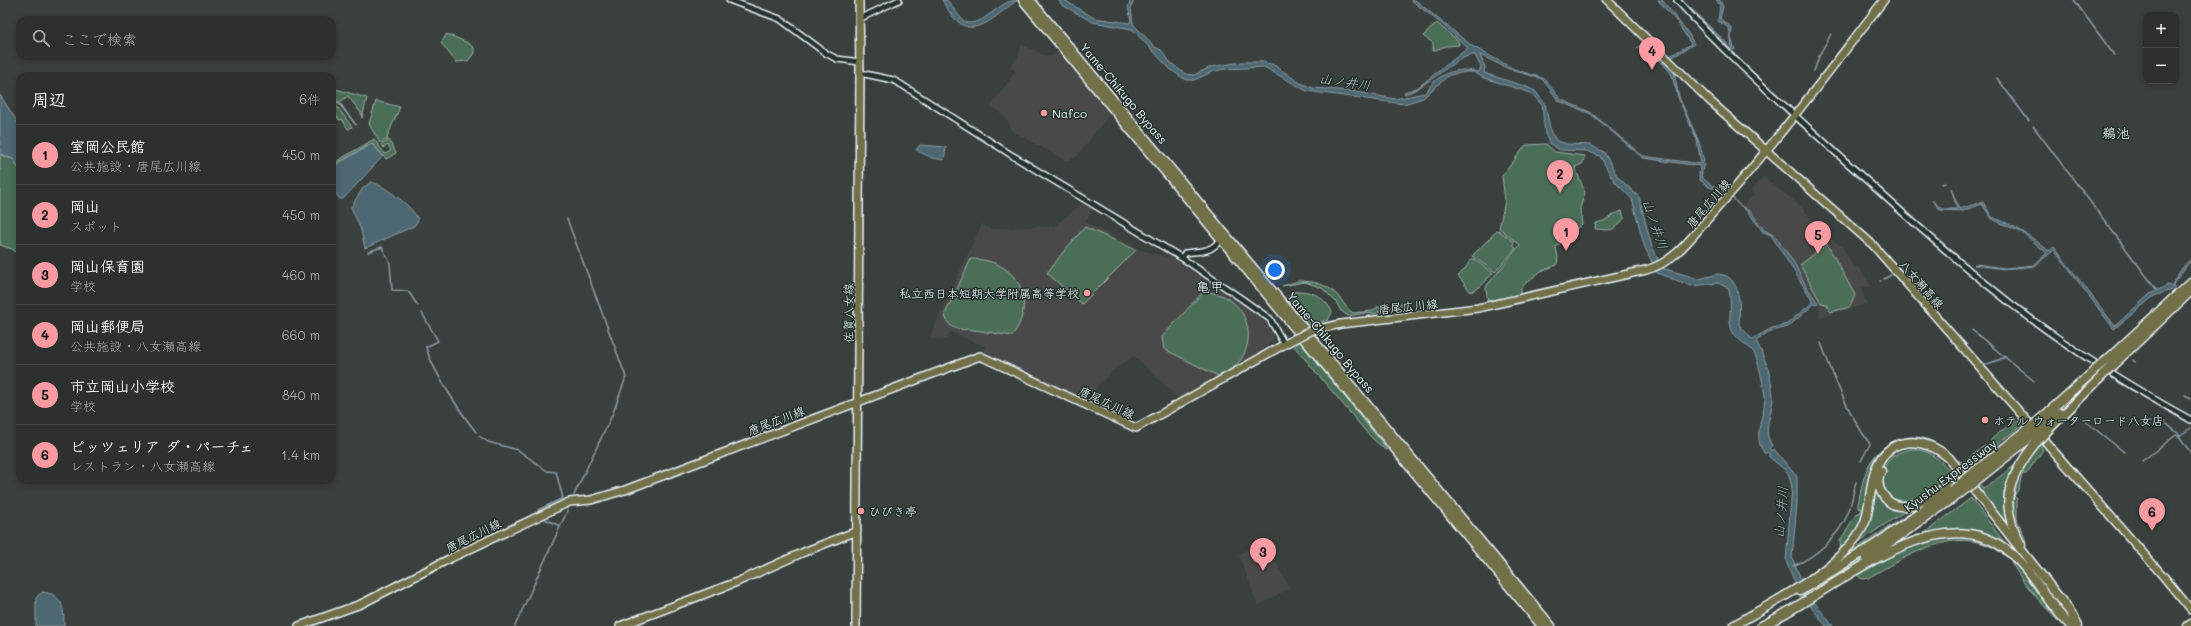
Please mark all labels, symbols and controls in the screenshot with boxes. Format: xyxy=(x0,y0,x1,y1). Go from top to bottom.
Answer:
map controls xyxy=(2143,12,2179,84)
button: + xyxy=(2143,12,2179,48)
search box xyxy=(16,16,336,60)
icon: search xyxy=(30,27,52,49)
text: ここで検索 xyxy=(62,29,137,49)
pin: 4 xyxy=(1639,37,1665,70)
street label: Yame-Chikugo Bypass xyxy=(1077,39,1171,147)
button: − xyxy=(2143,48,2179,84)
water label: 山ノ井川 xyxy=(1318,69,1372,93)
text: 周辺 xyxy=(32,88,66,110)
text: 6件 xyxy=(299,90,320,107)
place label: Nafco xyxy=(1052,105,1087,121)
marker: Nafco xyxy=(1039,108,1049,118)
district label: 鵜池 xyxy=(2102,123,2130,142)
text: 室岡公民館 xyxy=(70,136,145,156)
text: 1 xyxy=(42,146,48,163)
text: 450 m xyxy=(282,146,320,163)
text: 公共施設 · 唐尾広川線 xyxy=(70,157,201,174)
pin: 2 xyxy=(1547,160,1573,193)
street label: 唐尾広川線 xyxy=(1682,175,1734,231)
text: 岡山 xyxy=(70,196,100,216)
water label: 山ノ井川 xyxy=(1639,197,1673,251)
text: 2 xyxy=(41,206,49,223)
text: 450 m xyxy=(282,206,320,223)
text: スポット xyxy=(70,217,122,234)
pin: 1 xyxy=(1553,218,1579,251)
pin: 5 xyxy=(1805,221,1831,254)
text: 岡山保育園 xyxy=(70,256,145,276)
street label: 八女瀬高線 xyxy=(1896,256,1948,312)
your location xyxy=(1265,260,1285,280)
text: 3 xyxy=(41,266,49,283)
text: 460 m xyxy=(282,266,320,283)
text: 学校 xyxy=(70,277,96,294)
district label: 亀甲 xyxy=(1196,277,1224,296)
street label: 佐賀八女線 xyxy=(840,283,856,343)
place label: 私立西日本短期大学附属高等学校 xyxy=(899,285,1079,301)
marker: 私立西日本短期大学附属高等学校 xyxy=(1082,288,1092,298)
street label: Yame-Chikugo Bypass xyxy=(1284,288,1378,396)
street label: 唐尾広川線 xyxy=(1377,295,1439,317)
text: 岡山郵便局 xyxy=(70,316,145,336)
text: 4 xyxy=(41,326,49,343)
text: 660 m xyxy=(282,326,320,343)
text: 公共施設 · 八女瀬高線 xyxy=(70,337,201,354)
text: 市立岡山小学校 xyxy=(70,376,175,396)
street label: 唐尾広川線 xyxy=(1076,382,1138,422)
text: 5 xyxy=(41,386,49,403)
text: 840 m xyxy=(282,386,320,403)
text: 学校 xyxy=(70,397,96,414)
street label: 唐尾広川線 xyxy=(745,402,807,438)
place label: ホテル ウォーターロード八女店 xyxy=(1993,412,2164,428)
marker: ホテル ウォーターロード八女店 xyxy=(1980,415,1990,425)
street label: Kyushu Expressway xyxy=(1901,435,1999,515)
text: ピッツェリア ダ・パーチェ xyxy=(70,436,254,456)
text: 6 xyxy=(41,446,49,463)
text: 1.4 km xyxy=(281,446,320,463)
text: レストラン · 八女瀬高線 xyxy=(70,457,215,474)
water label: 山ノ井川 xyxy=(1769,485,1791,539)
pin: 6 xyxy=(2139,498,2165,531)
place label: ひびき亭 xyxy=(869,503,917,519)
marker: ひびき亭 xyxy=(856,506,866,516)
street label: 唐尾広川線 xyxy=(443,515,503,555)
pin: 3 xyxy=(1250,538,1276,571)

